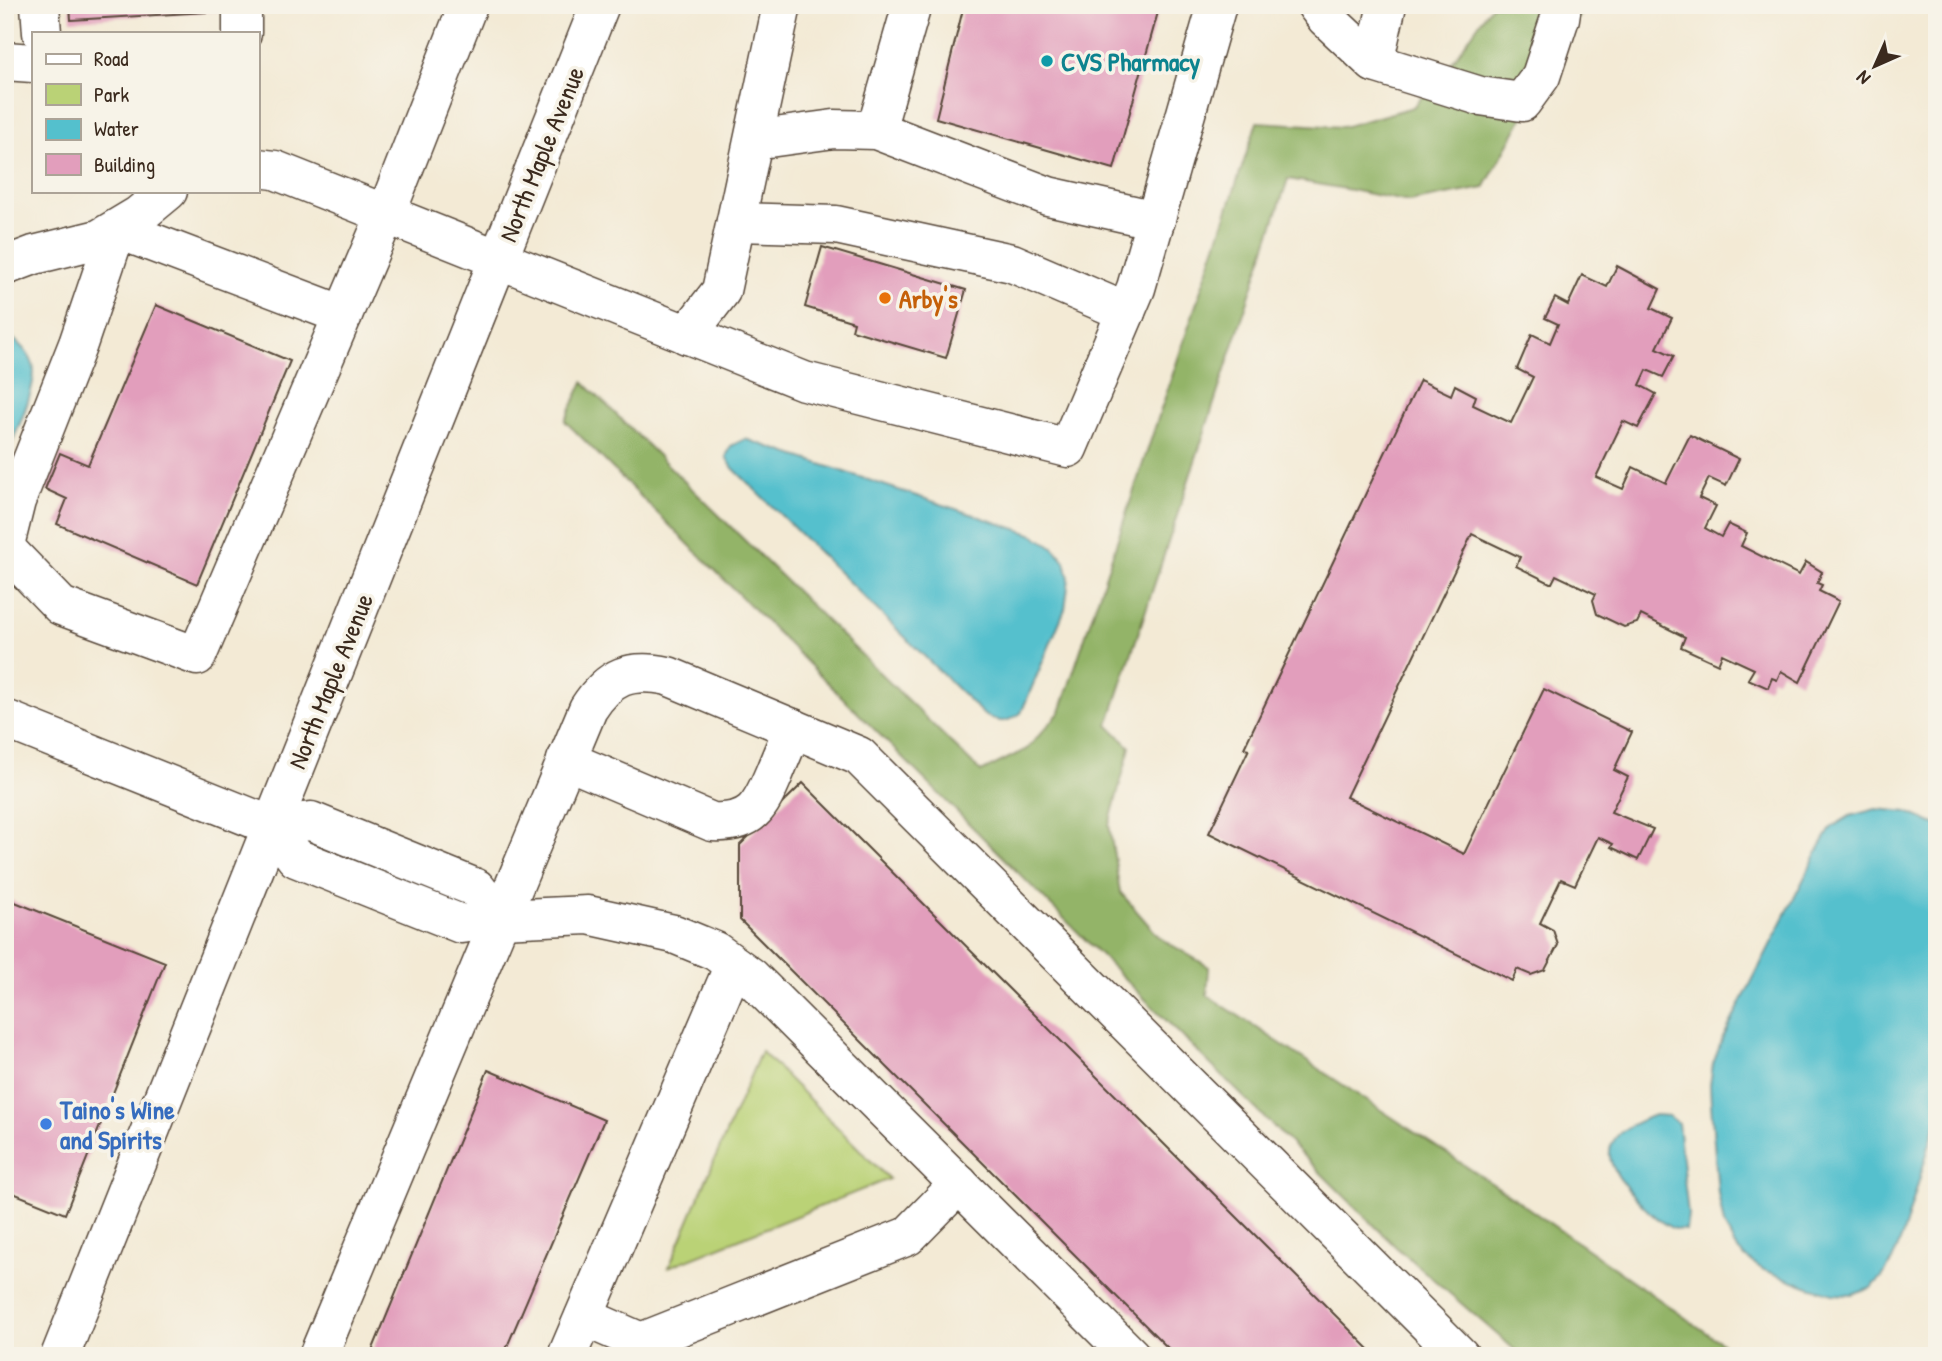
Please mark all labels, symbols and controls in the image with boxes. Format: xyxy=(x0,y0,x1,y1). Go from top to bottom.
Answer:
legend xyxy=(32,32,259,192)
north arrow xyxy=(1840,32,1910,102)
text: Road xyxy=(94,44,128,73)
place label: CVS Pharmacy xyxy=(1061,44,1200,80)
marker: CVS Pharmacy xyxy=(1039,53,1055,69)
street label: North Maple Avenue xyxy=(490,61,592,247)
text: N xyxy=(1850,65,1876,91)
text: Park xyxy=(94,80,129,109)
text: Water xyxy=(94,114,139,143)
text: Building xyxy=(94,150,155,179)
place label: Arby's xyxy=(899,281,958,317)
marker: Arby's xyxy=(877,290,893,306)
street label: North Maple Avenue xyxy=(279,588,381,774)
place label: Taino's Wine and Spirits xyxy=(59,1092,175,1158)
marker: Taino's Wine and Spirits xyxy=(38,1116,54,1132)

